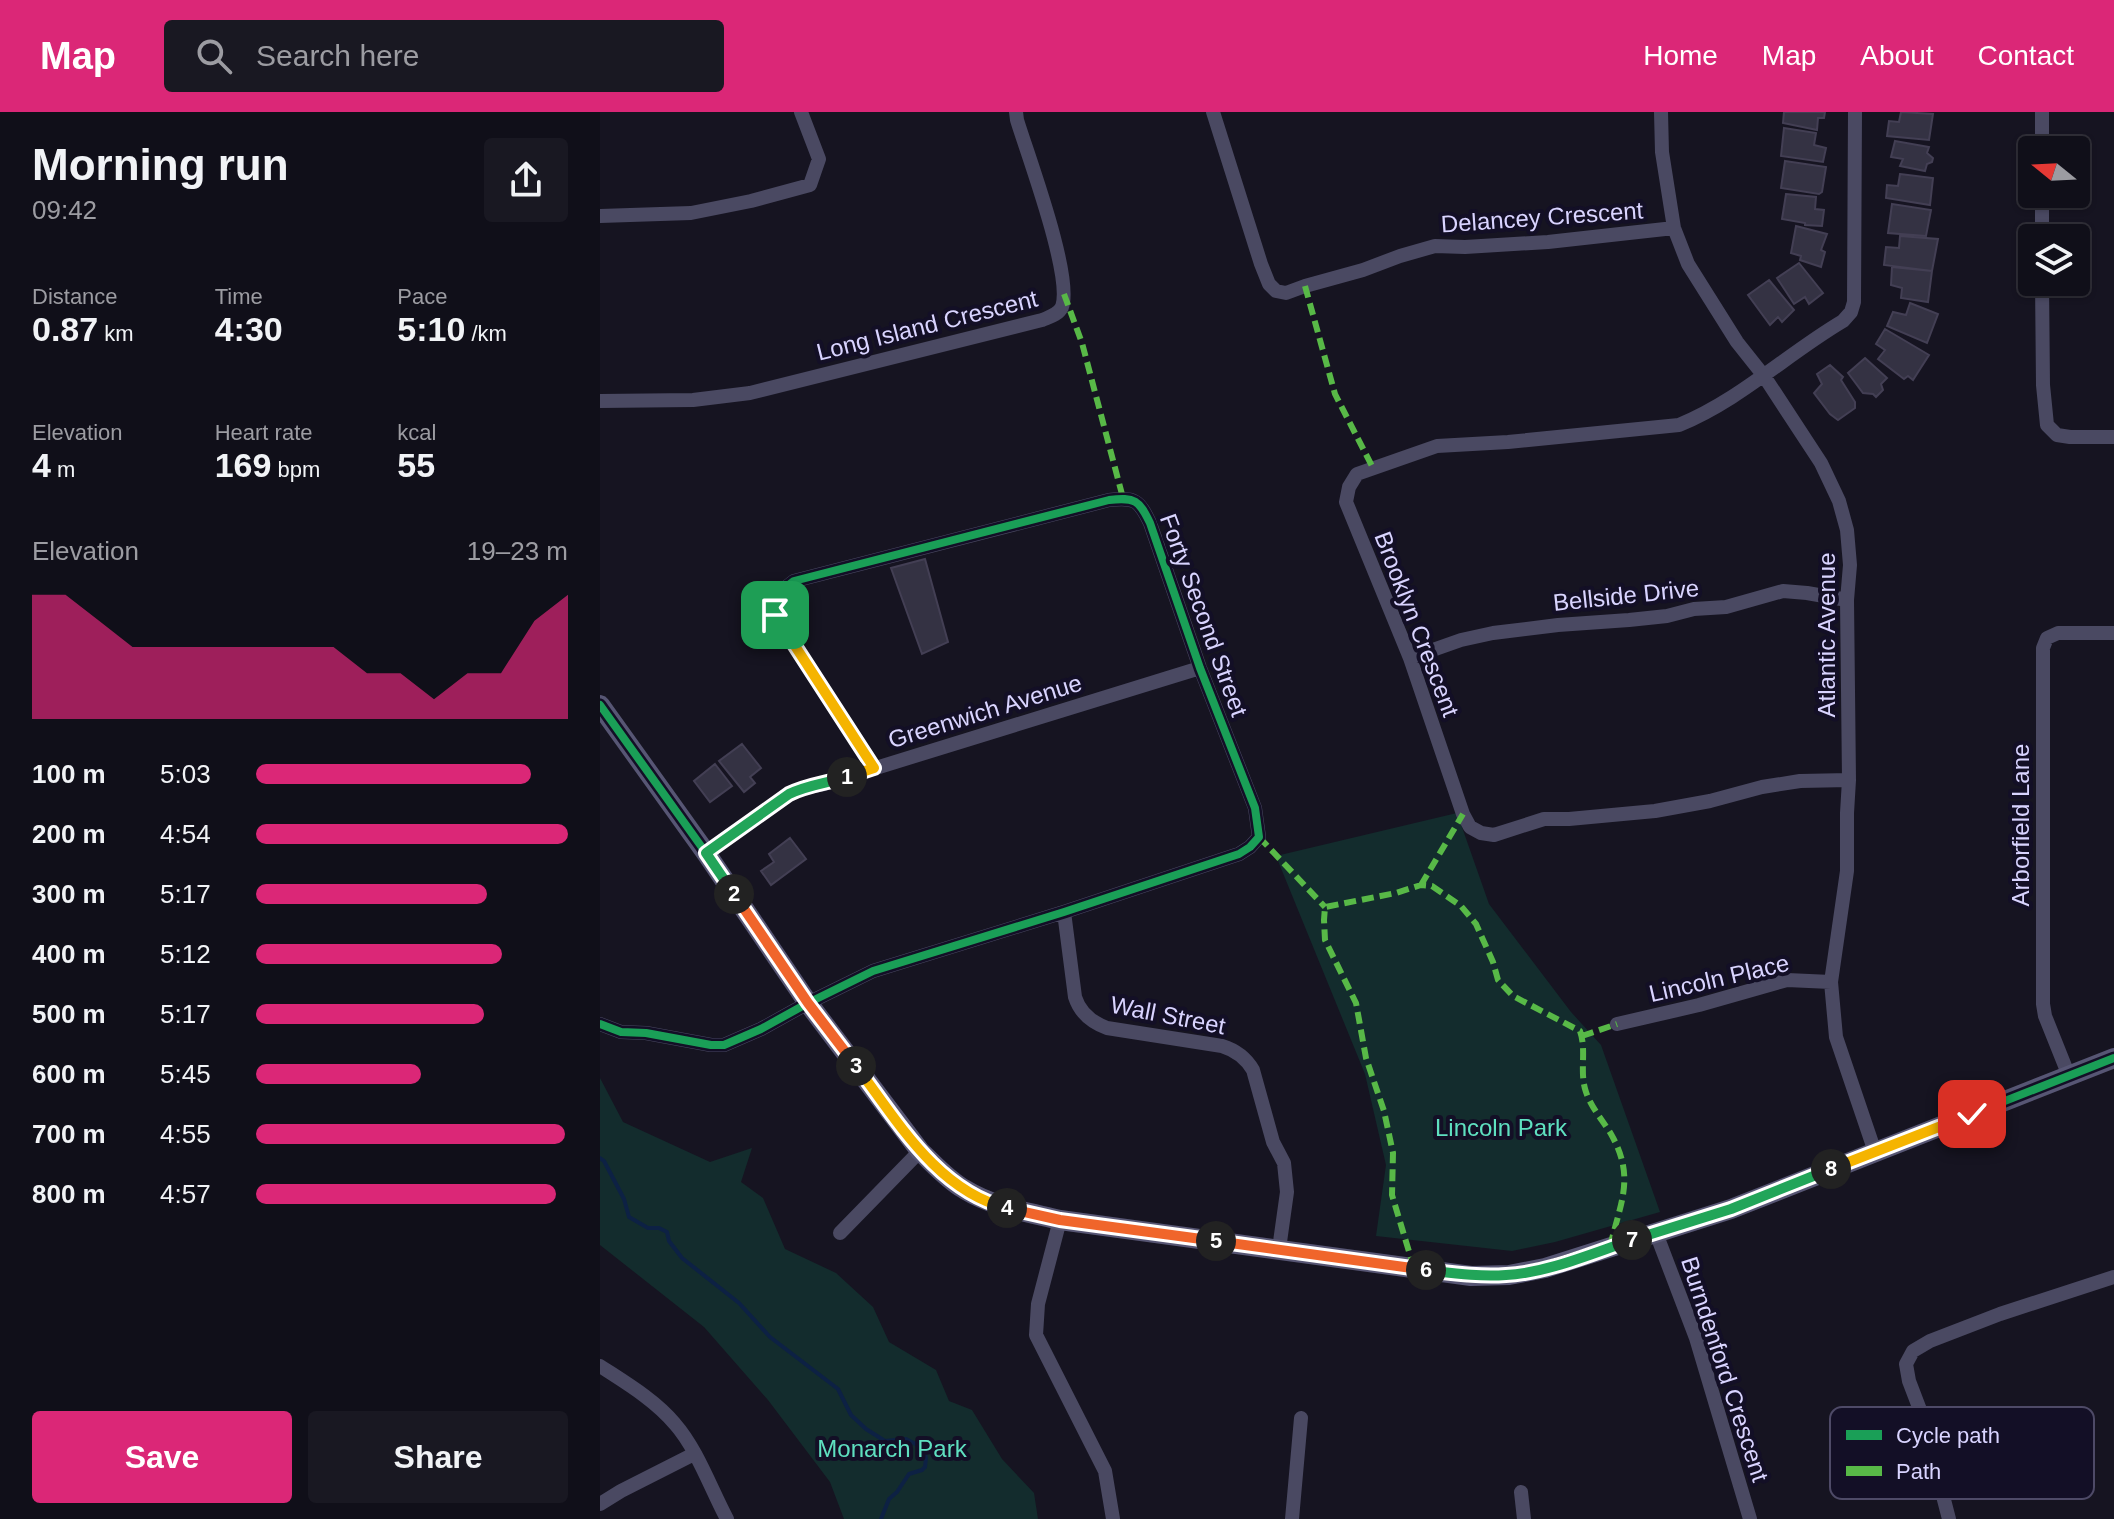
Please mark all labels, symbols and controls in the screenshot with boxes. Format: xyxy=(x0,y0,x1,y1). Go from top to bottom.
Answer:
search box xyxy=(164,20,724,92)
icon: search xyxy=(192,34,236,78)
text: Map xyxy=(40,35,116,77)
text: Search here xyxy=(256,39,419,72)
text: Home xyxy=(1643,40,1718,71)
text: Map xyxy=(1762,40,1816,71)
text: About xyxy=(1860,40,1934,71)
text: Contact xyxy=(1978,40,2074,71)
north arrow xyxy=(2018,136,2090,208)
map controls xyxy=(2018,136,2090,296)
button: share xyxy=(484,138,568,222)
text: Morning run xyxy=(32,140,289,189)
text: 09:42 xyxy=(32,195,97,225)
street label: Delancey Crescent xyxy=(1440,196,1644,238)
button: layers xyxy=(2018,224,2090,296)
text: Distance xyxy=(32,284,118,309)
text: Time xyxy=(215,284,263,309)
text: Pace xyxy=(397,284,447,309)
street label: Long Island Crescent xyxy=(814,284,1041,366)
text: 0.87 xyxy=(32,310,98,348)
text: 4:30 xyxy=(215,310,283,348)
text: 5:10 xyxy=(397,310,465,348)
text: km xyxy=(98,321,134,346)
text: /km xyxy=(465,321,507,346)
text: Elevation xyxy=(32,420,123,445)
text: Heart rate xyxy=(215,420,312,445)
text: kcal xyxy=(397,420,436,445)
text: 4 xyxy=(32,446,51,484)
text: 169 xyxy=(215,446,271,484)
text: 55 xyxy=(397,446,435,484)
text: m xyxy=(51,457,75,482)
text: bpm xyxy=(271,457,320,482)
street label: Forty Second Street xyxy=(1155,510,1253,720)
street label: Brooklyn Crescent xyxy=(1369,528,1465,721)
text: Elevation xyxy=(32,536,139,566)
text: 19–23 m xyxy=(467,536,568,566)
street label: Atlantic Avenue xyxy=(1813,552,1840,718)
street label: Bellside Drive xyxy=(1552,574,1700,616)
pin xyxy=(741,581,809,649)
icon: arrive xyxy=(753,593,797,637)
street label: Greenwich Avenue xyxy=(885,669,1085,753)
street label: Arborfield Lane xyxy=(2007,744,2034,906)
pin: 1 xyxy=(827,757,867,797)
text: 100 m xyxy=(32,759,106,789)
text: 5:03 xyxy=(160,759,211,789)
text: 1 xyxy=(841,764,853,789)
text: 200 m xyxy=(32,819,106,849)
text: 4:54 xyxy=(160,819,211,849)
pin: 2 xyxy=(714,874,754,914)
text: 300 m xyxy=(32,879,106,909)
text: 5:17 xyxy=(160,879,211,909)
text: 2 xyxy=(728,881,740,906)
text: 400 m xyxy=(32,939,106,969)
text: 5:12 xyxy=(160,939,211,969)
street label: Lincoln Place xyxy=(1646,949,1792,1007)
street label: Wall Street xyxy=(1108,991,1228,1039)
text: 500 m xyxy=(32,999,106,1029)
text: 5:17 xyxy=(160,999,211,1029)
pin: 3 xyxy=(836,1046,876,1086)
text: 3 xyxy=(850,1053,862,1078)
text: 600 m xyxy=(32,1059,106,1089)
text: 5:45 xyxy=(160,1059,211,1089)
pin xyxy=(1938,1080,2006,1148)
icon: check xyxy=(1950,1092,1994,1136)
park label: Lincoln Park xyxy=(1435,1114,1568,1141)
text: 700 m xyxy=(32,1119,106,1149)
text: 4:55 xyxy=(160,1119,211,1149)
pin: 8 xyxy=(1811,1149,1851,1189)
text: 8 xyxy=(1825,1156,1837,1181)
text: 800 m xyxy=(32,1179,106,1209)
text: 4:57 xyxy=(160,1179,211,1209)
pin: 4 xyxy=(987,1188,1027,1228)
text: 4 xyxy=(1001,1195,1013,1220)
pin: 7 xyxy=(1612,1220,1652,1260)
pin: 5 xyxy=(1196,1221,1236,1261)
text: 7 xyxy=(1626,1227,1638,1252)
text: 5 xyxy=(1210,1228,1222,1253)
pin: 6 xyxy=(1406,1250,1446,1290)
street label: Burndenford Crescent xyxy=(1676,1253,1774,1485)
text: 6 xyxy=(1420,1257,1432,1282)
legend xyxy=(1830,1407,2094,1499)
button: Save xyxy=(32,1411,292,1503)
button: Share xyxy=(308,1411,568,1503)
text: Cycle path xyxy=(1896,1423,2000,1448)
park label: Monarch Park xyxy=(817,1435,968,1462)
text: Path xyxy=(1896,1459,1941,1484)

